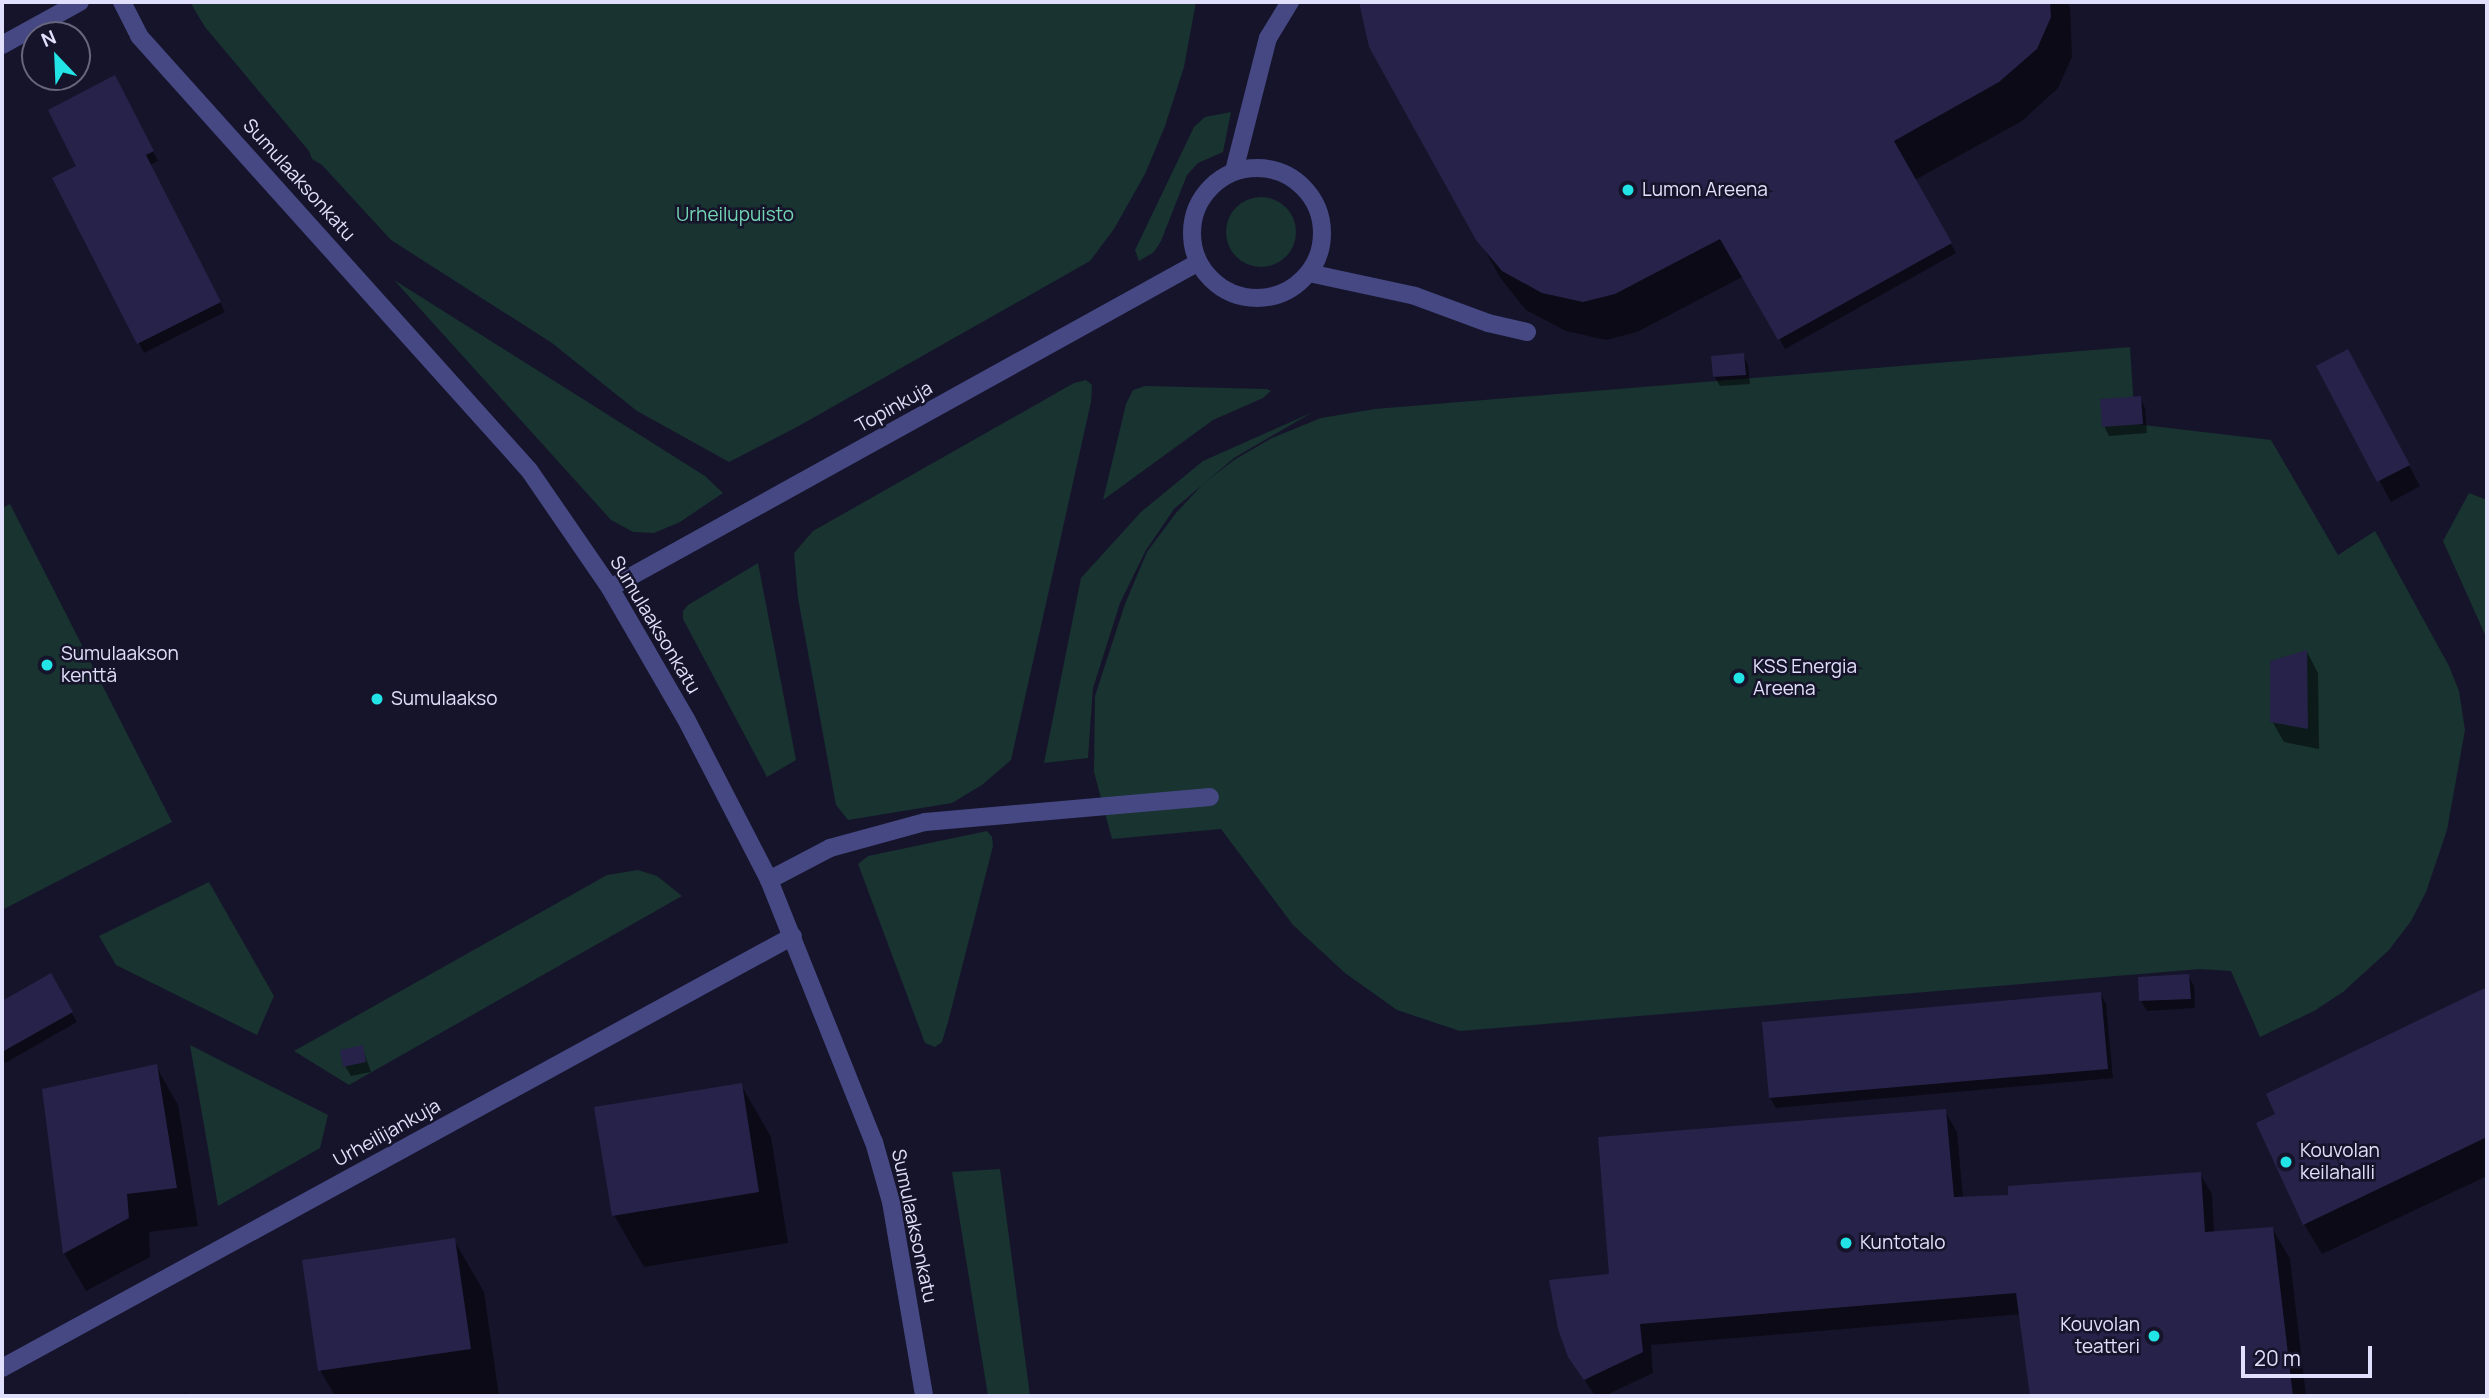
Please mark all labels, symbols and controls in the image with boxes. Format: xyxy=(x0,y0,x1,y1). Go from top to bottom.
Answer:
north arrow xyxy=(21,21,91,91)
text: N xyxy=(37,24,60,53)
street label: Sumulaaksonkatu xyxy=(238,114,360,246)
place label: Lumon Areena xyxy=(1642,179,1768,201)
marker: Lumon Areena xyxy=(1620,182,1636,198)
park label: Urheilupuisto xyxy=(676,204,794,226)
street label: Topinkuja xyxy=(852,377,936,437)
street label: Sumulaaksonkatu xyxy=(605,552,705,698)
place label: Sumulaakson kenttä xyxy=(61,643,179,687)
place label: KSS Energia Areena xyxy=(1753,656,1857,700)
marker: Sumulaakson kenttä xyxy=(39,657,55,673)
marker: KSS Energia Areena xyxy=(1731,670,1747,686)
place label: Sumulaakso xyxy=(391,688,497,710)
marker: Sumulaakso xyxy=(369,691,385,707)
street label: Urheilijankuja xyxy=(330,1094,444,1172)
place label: Kouvolan keilahalli xyxy=(2300,1140,2380,1184)
street label: Sumulaaksonkatu xyxy=(887,1147,941,1305)
marker: Kouvolan keilahalli xyxy=(2278,1154,2294,1170)
place label: Kuntotalo xyxy=(1860,1232,1945,1254)
marker: Kuntotalo xyxy=(1838,1235,1854,1251)
place label: Kouvolan teatteri xyxy=(2060,1314,2140,1358)
marker: Kouvolan teatteri xyxy=(2146,1328,2162,1344)
scale bar xyxy=(2244,1332,2375,1376)
text: 20 m xyxy=(2254,1344,2301,1372)

